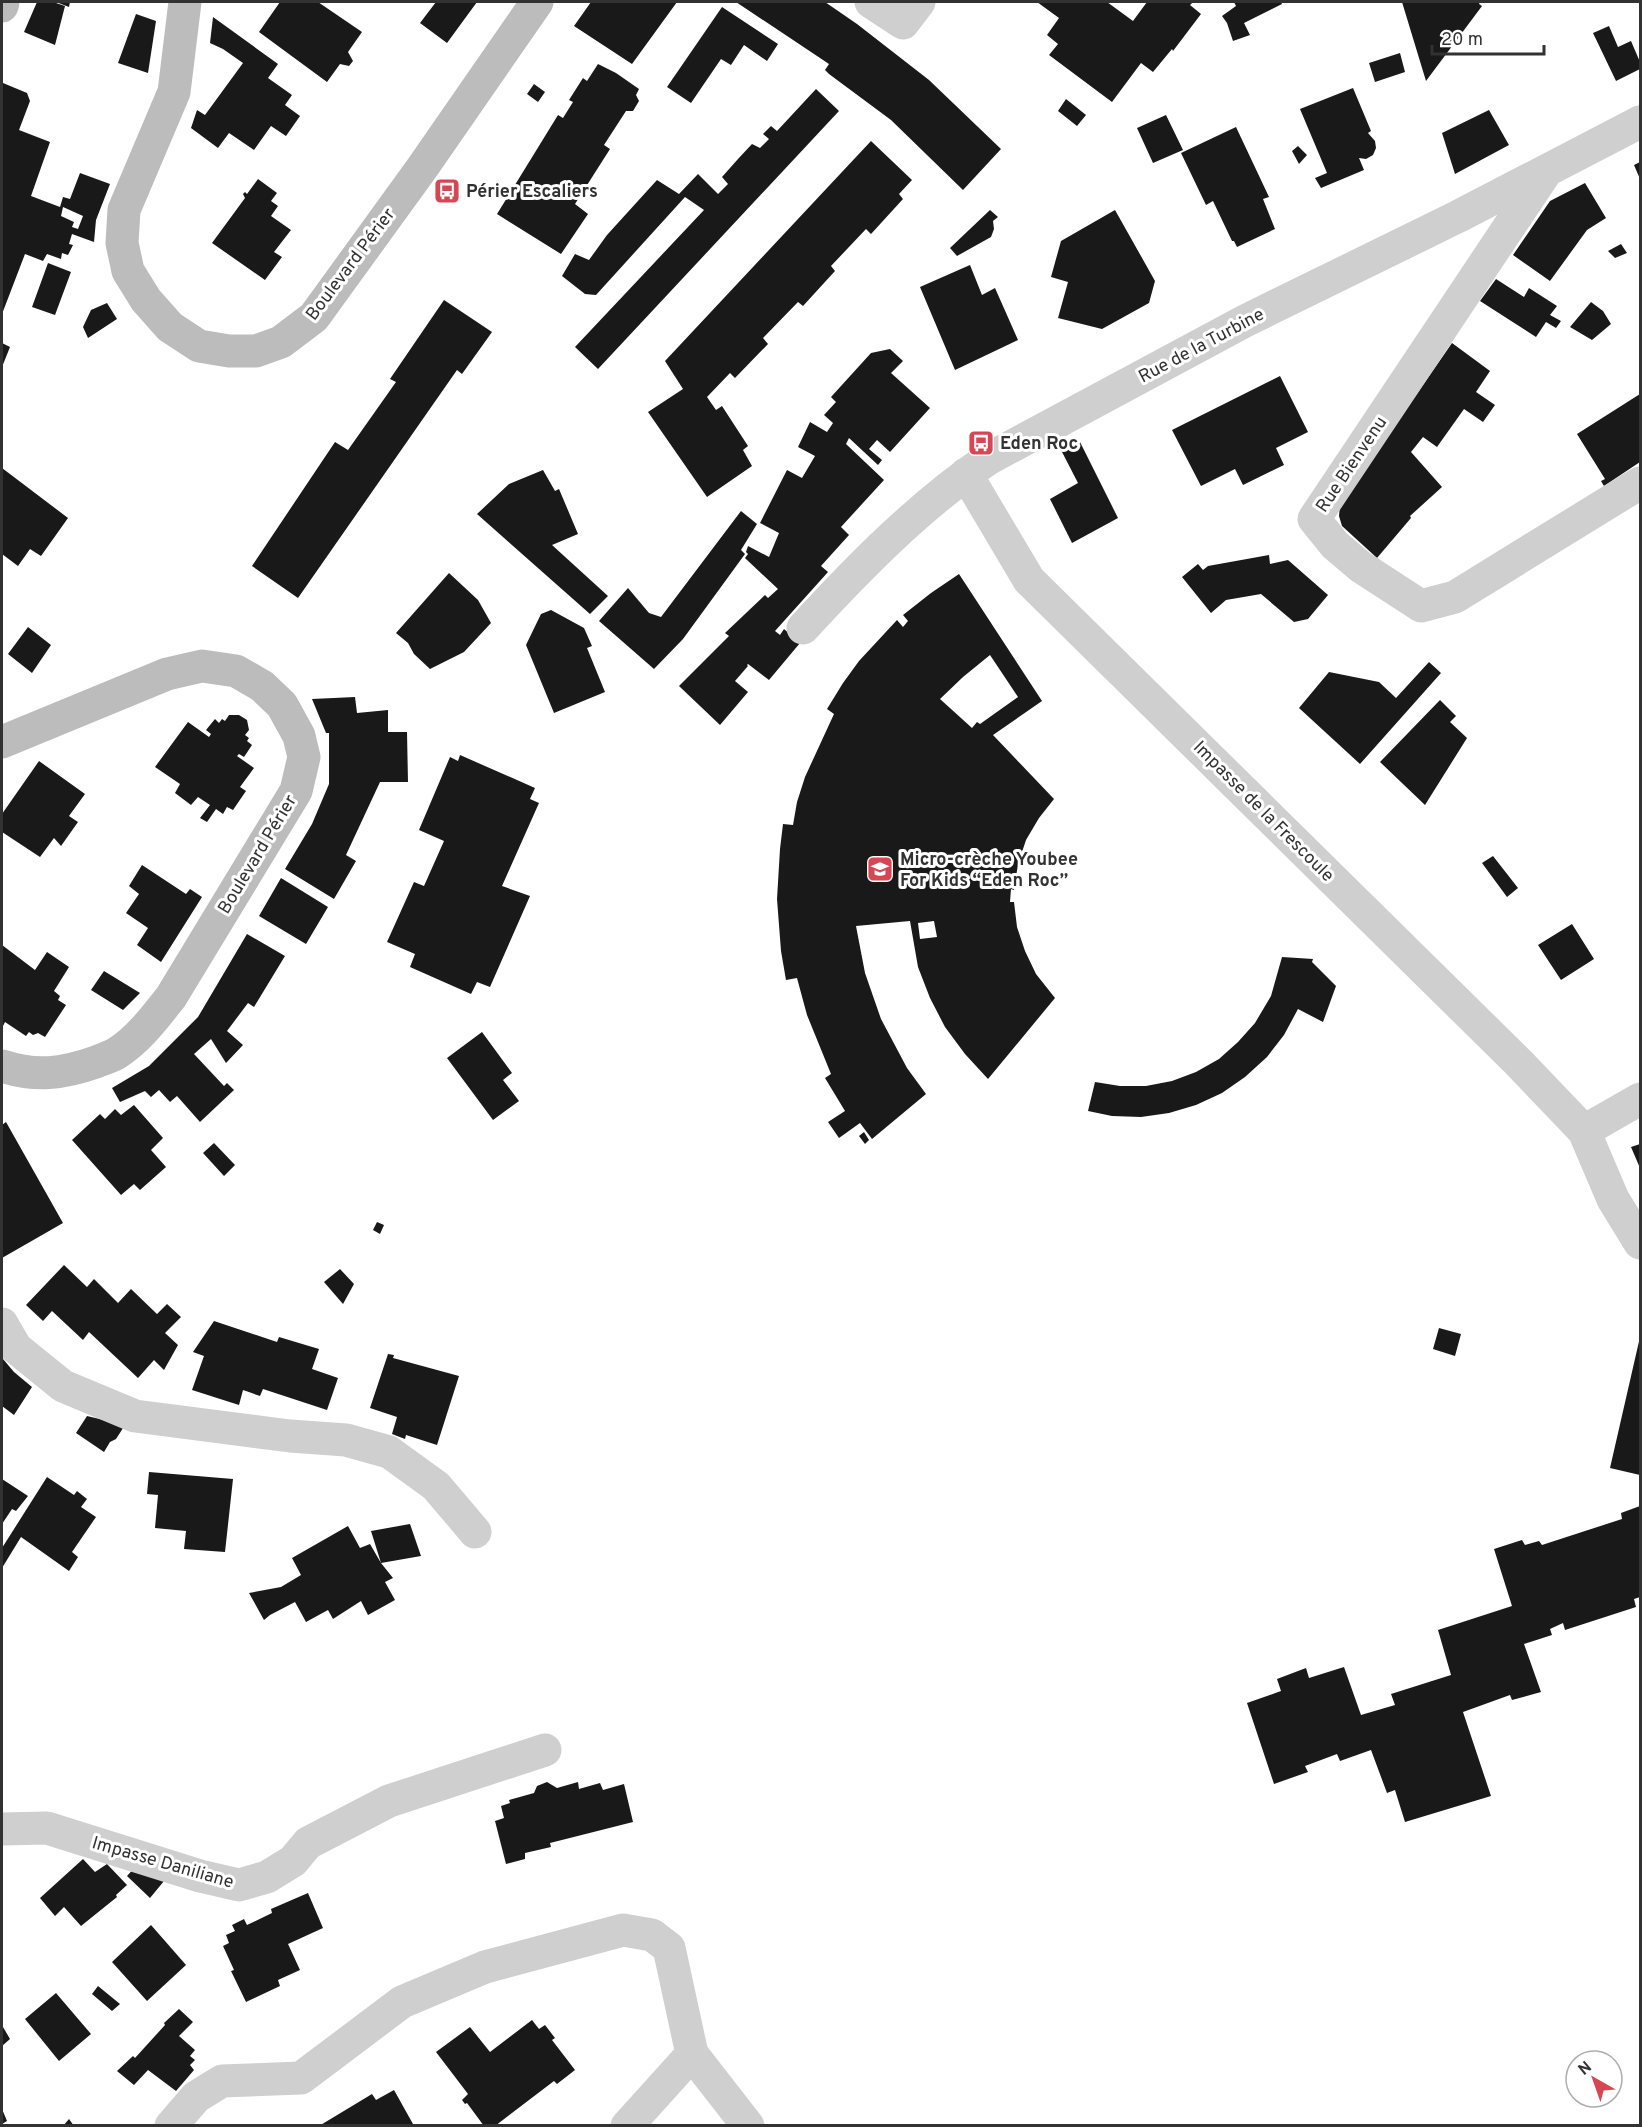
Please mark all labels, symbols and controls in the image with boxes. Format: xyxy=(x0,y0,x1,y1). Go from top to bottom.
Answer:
scale bar xyxy=(1432,18,1544,56)
text: 20 m xyxy=(1441,29,1483,52)
bus stop icon: Périer Escaliers xyxy=(432,176,462,206)
place label: Périer Escaliers xyxy=(466,181,598,204)
street label: Boulevard Périer xyxy=(301,204,401,326)
street label: Rue de la Turbine xyxy=(1135,304,1269,389)
street label: Rue Bienvenu xyxy=(1312,412,1393,517)
bus stop icon: Eden Roc xyxy=(966,428,996,458)
place label: Eden Roc xyxy=(1000,433,1078,456)
street label: Impasse de la Frescoule xyxy=(1188,737,1338,887)
street label: Boulevard Périer xyxy=(214,791,303,919)
place label: Micro-crèche Youbee For Kids “Eden Roc” xyxy=(900,849,1078,893)
school or university icon: Micro-crèche Youbee For Kids “Eden Roc” xyxy=(865,854,895,884)
street label: Impasse Daniliane xyxy=(89,1832,236,1895)
north arrow xyxy=(1564,2049,1624,2109)
text: N xyxy=(1575,2058,1596,2080)

